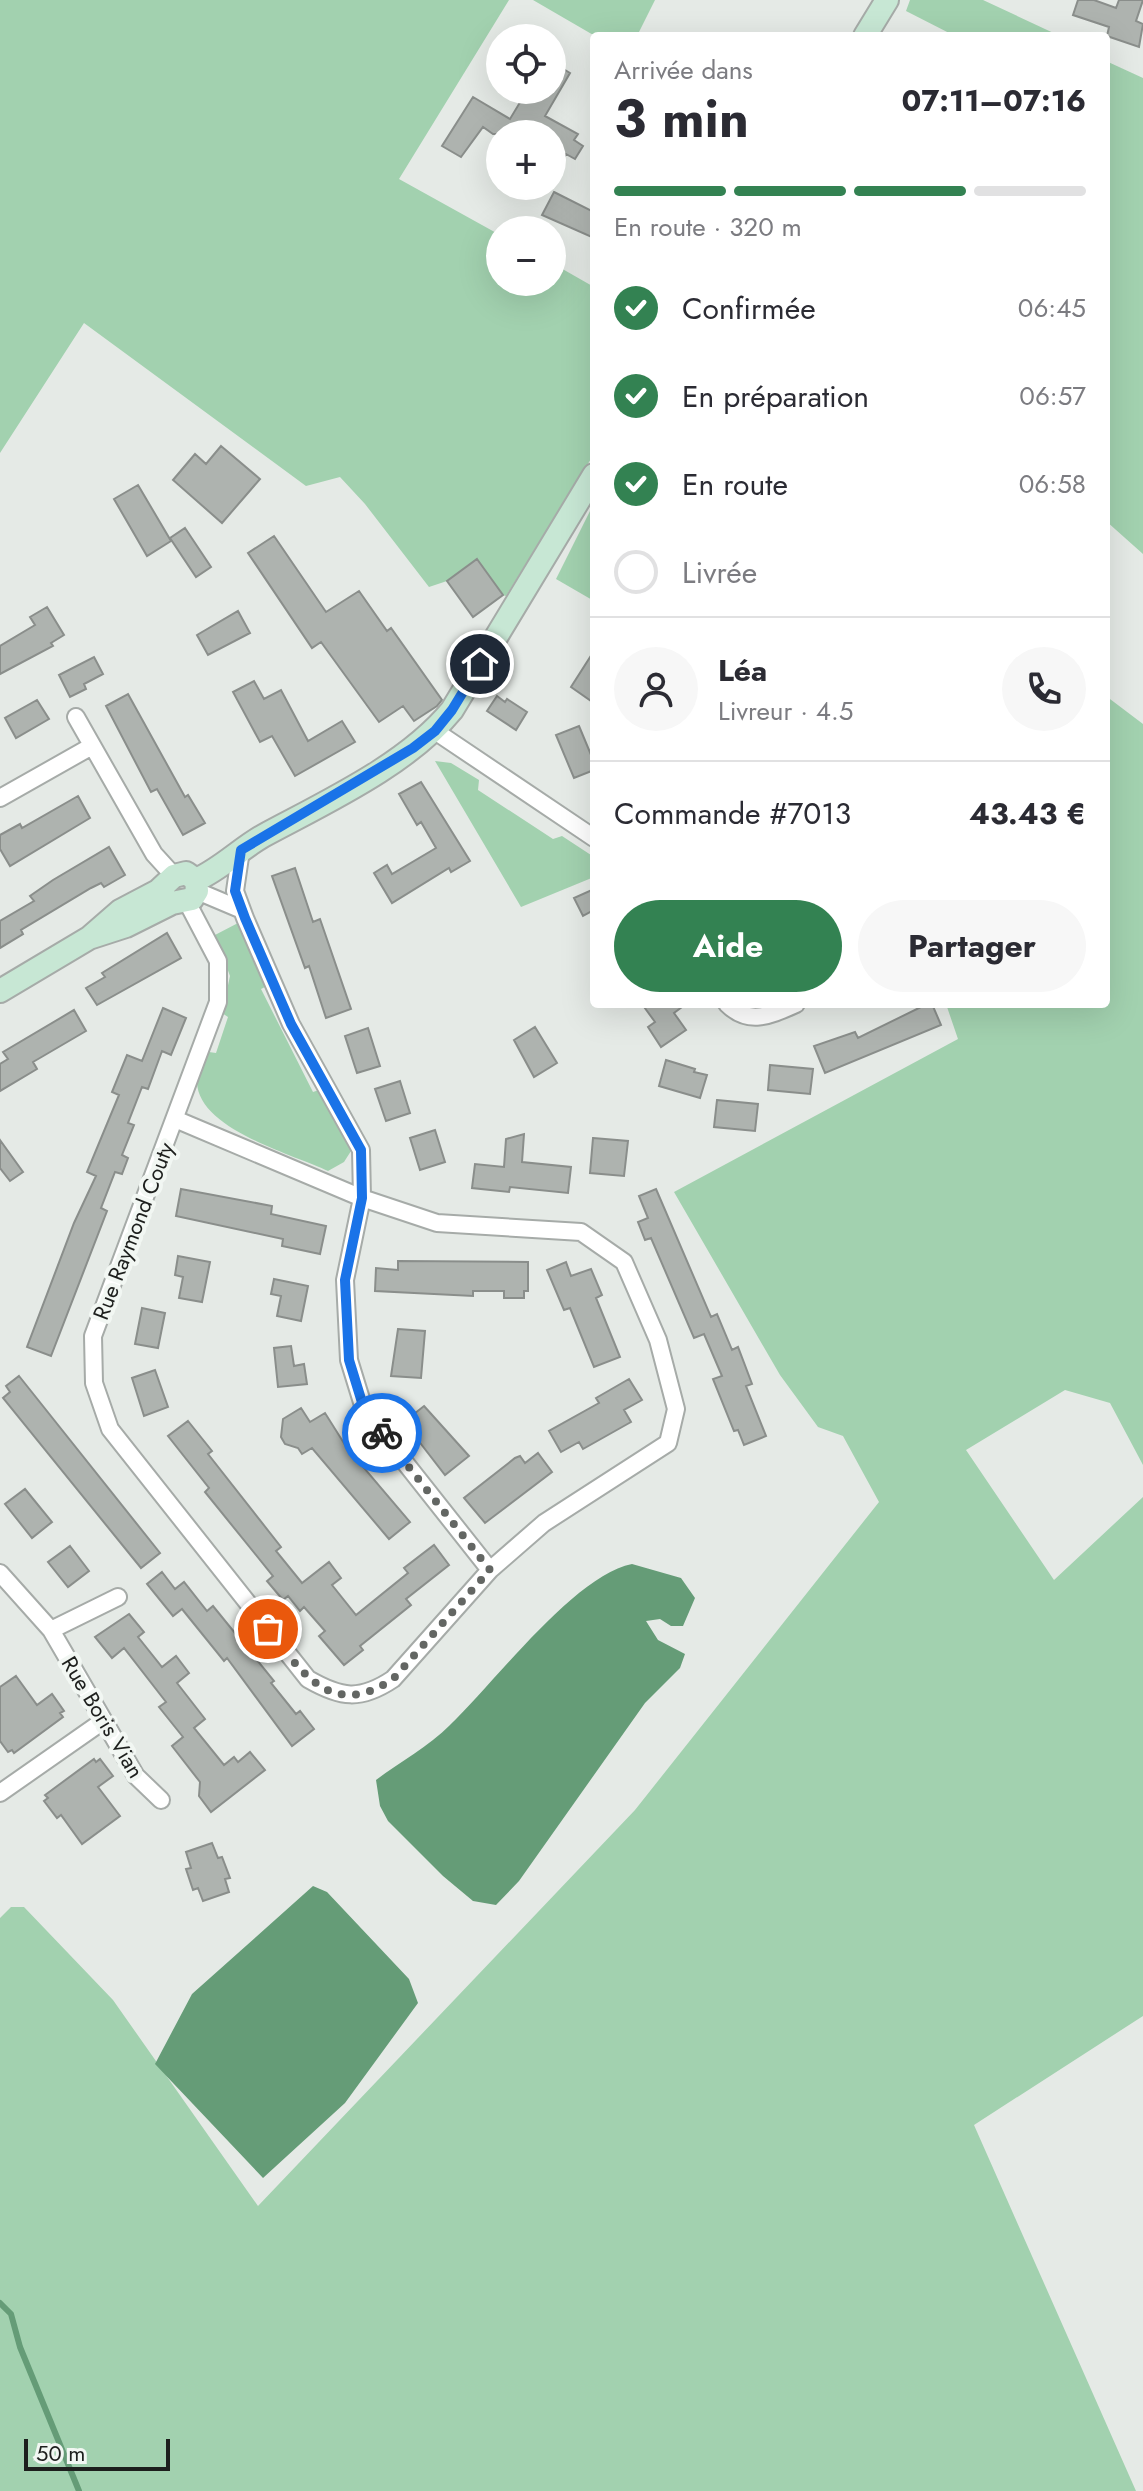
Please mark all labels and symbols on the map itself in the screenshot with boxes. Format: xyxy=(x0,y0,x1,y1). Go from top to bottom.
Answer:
pin xyxy=(446,630,514,698)
street label: Rue Raymond Couty xyxy=(84,1137,182,1324)
courier xyxy=(342,1393,422,1473)
pin xyxy=(234,1595,302,1663)
street label: Rue Boris Vian xyxy=(54,1650,152,1784)
scale bar xyxy=(24,2435,170,2471)

